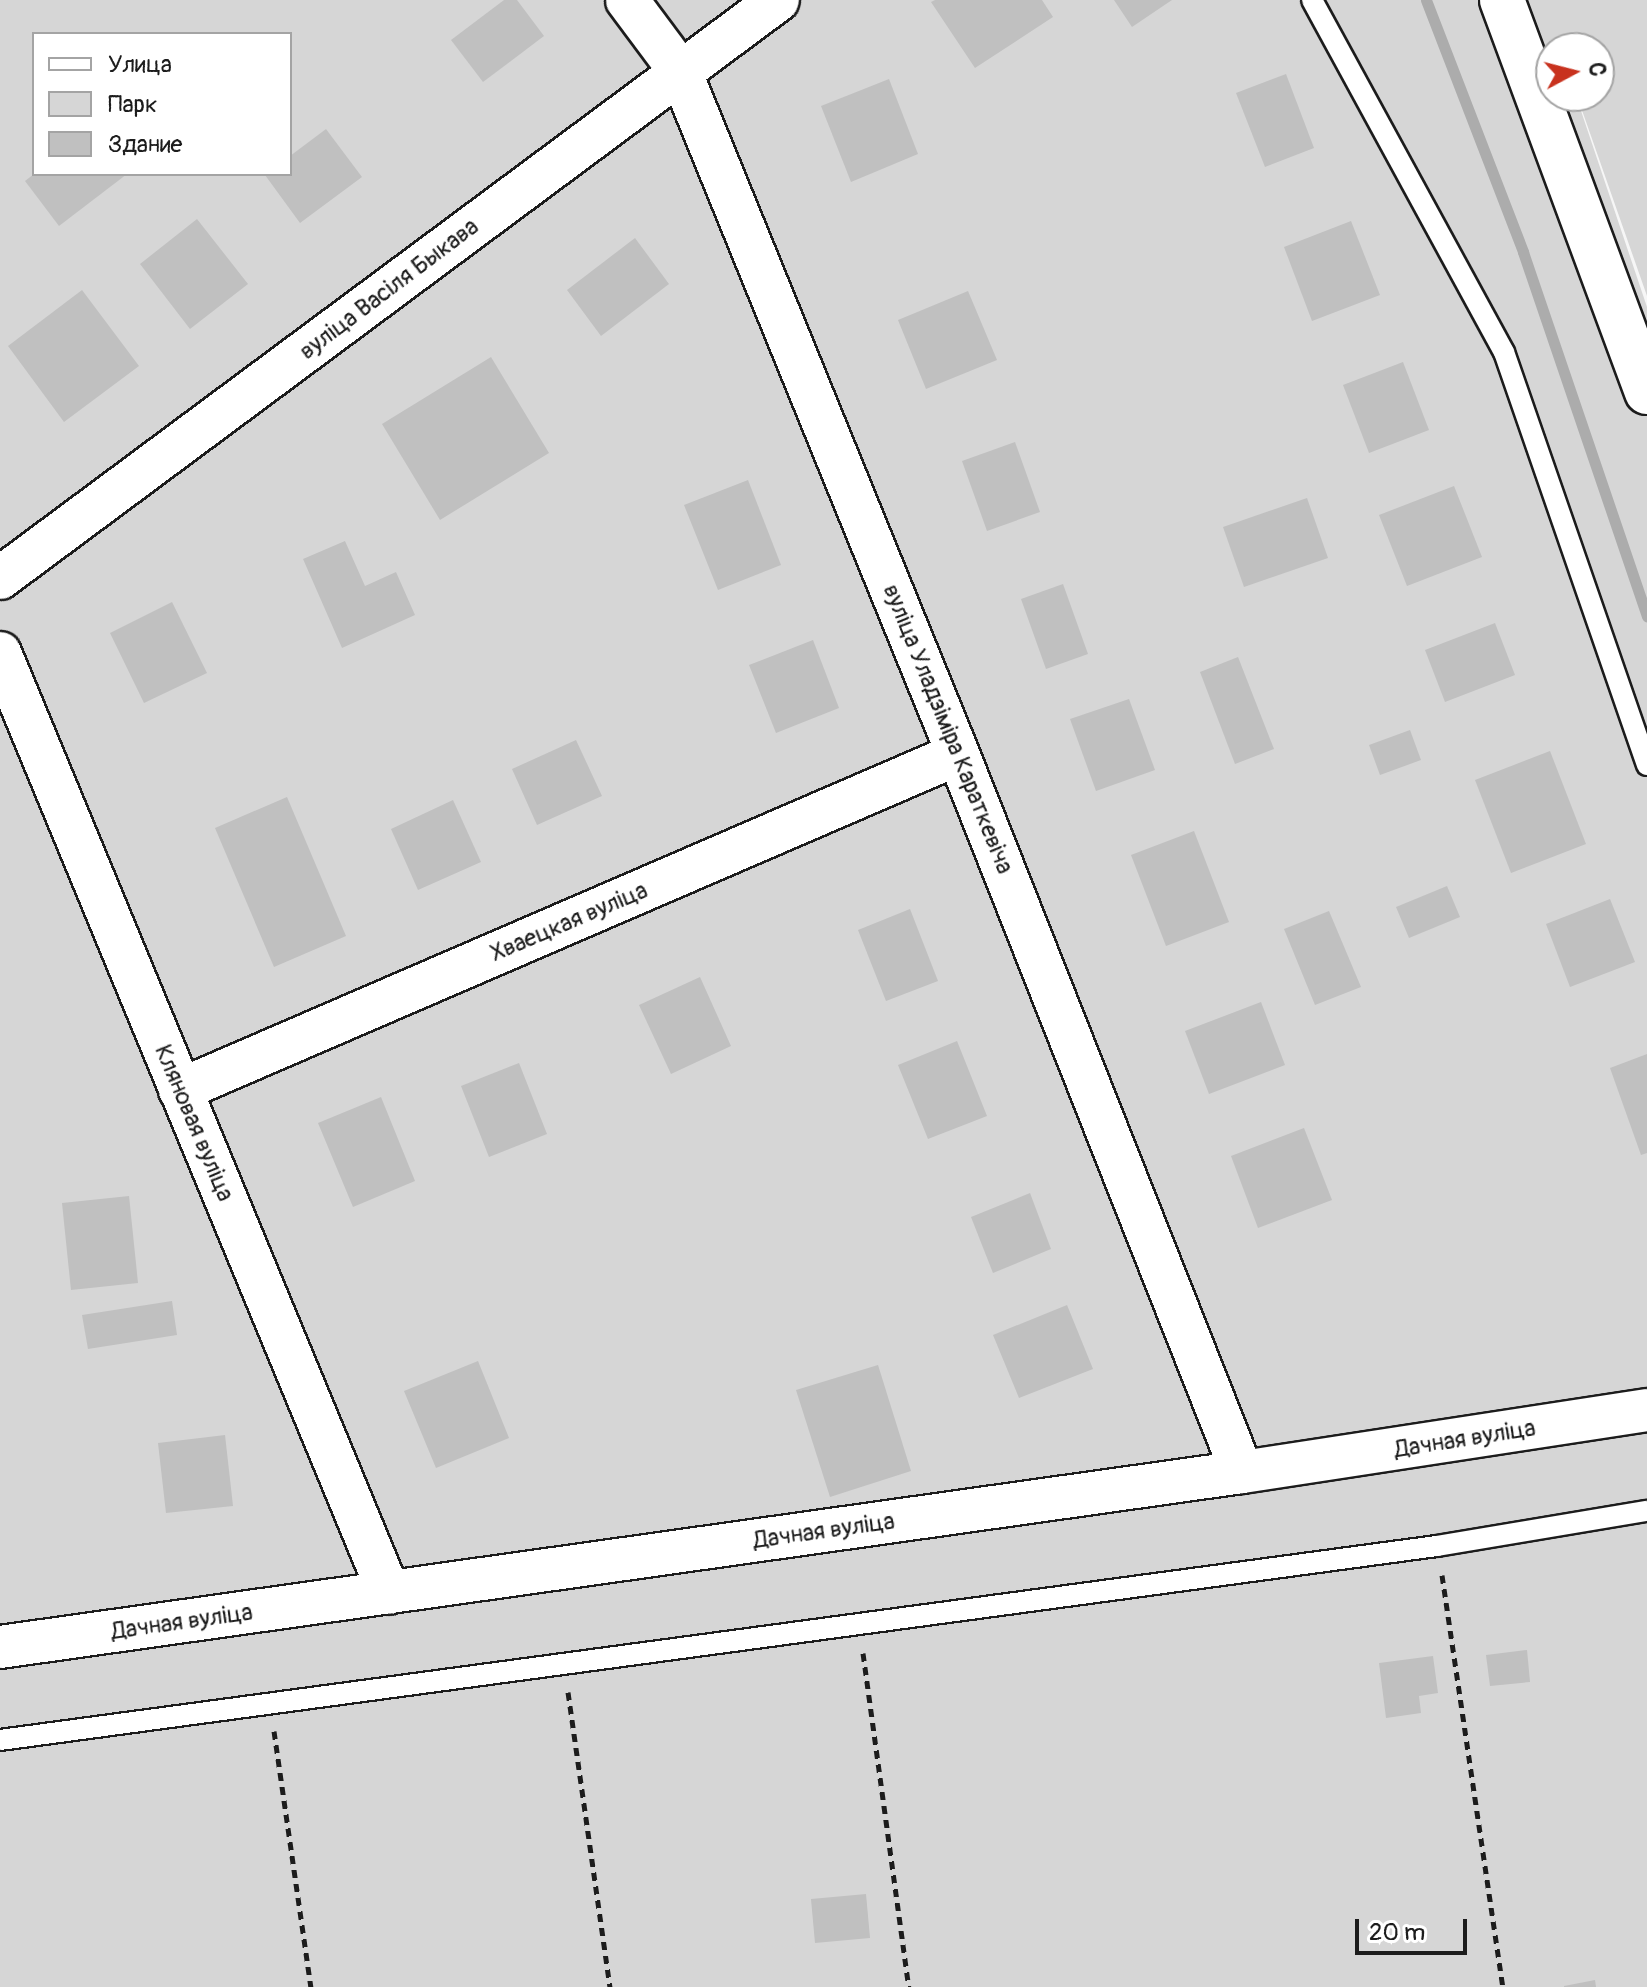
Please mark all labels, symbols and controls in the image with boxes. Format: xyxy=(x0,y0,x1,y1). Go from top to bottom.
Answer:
legend xyxy=(32,32,292,176)
north arrow xyxy=(1535,32,1615,112)
text: Улица xyxy=(108,50,172,79)
text: С xyxy=(1582,61,1612,78)
text: Парк xyxy=(108,90,157,119)
text: Здание xyxy=(108,130,182,159)
street label: вуліца Васіля Быкава xyxy=(294,212,484,366)
street label: вуліца Уладзіміра Караткевіча xyxy=(877,580,1019,878)
street label: Хваецкая вуліца xyxy=(486,876,652,968)
street label: Кляновая вуліца xyxy=(148,1040,240,1206)
street label: Дачная вуліца xyxy=(1392,1414,1538,1464)
street label: Дачная вуліца xyxy=(751,1507,897,1555)
street label: Дачная вуліца xyxy=(109,1598,255,1646)
scale bar xyxy=(1359,1903,1471,1953)
text: 20 m xyxy=(1369,1918,1425,1947)

